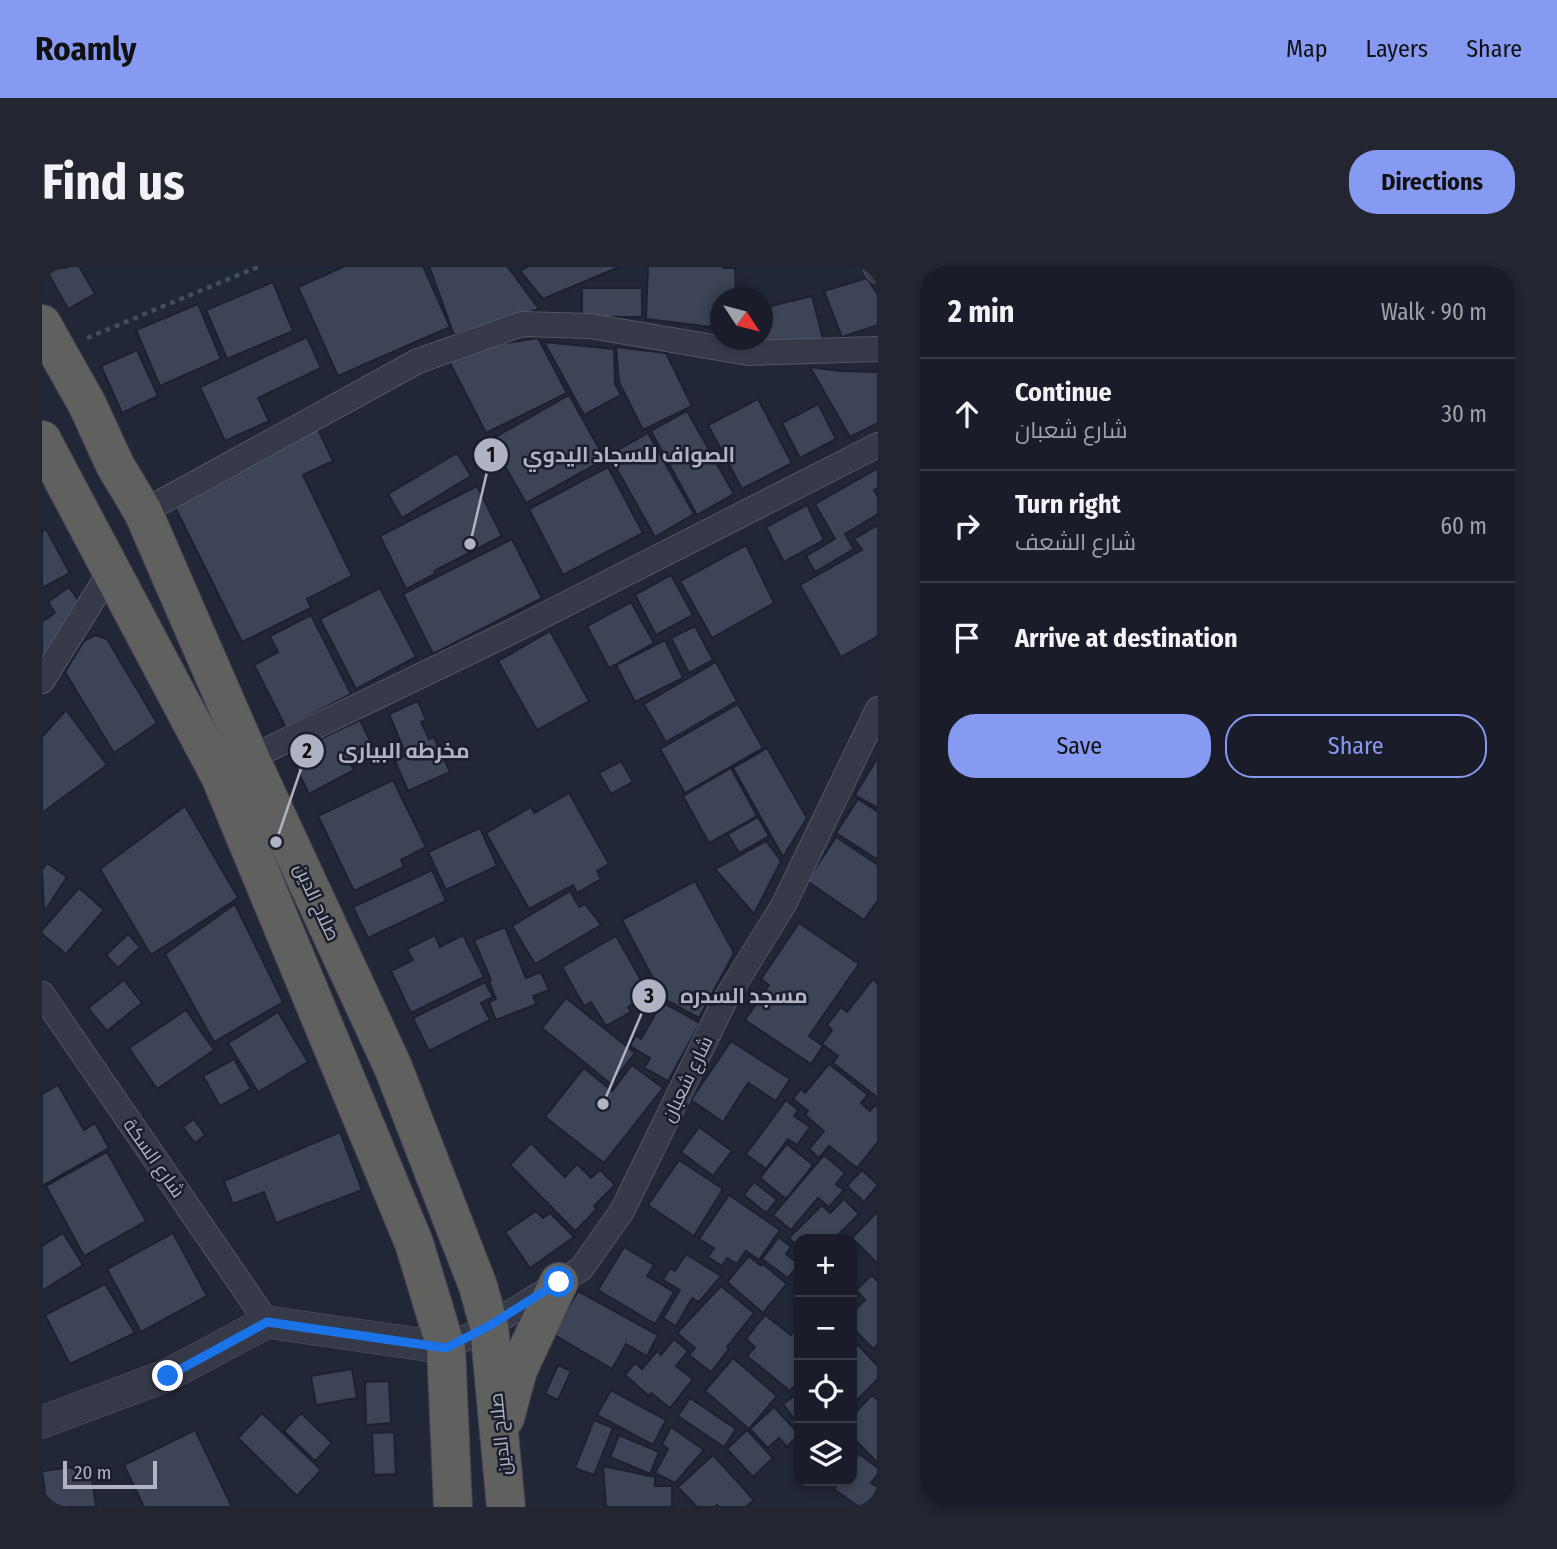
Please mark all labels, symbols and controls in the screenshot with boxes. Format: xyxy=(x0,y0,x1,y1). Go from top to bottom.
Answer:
text: Roamly xyxy=(35,29,136,69)
text: Map xyxy=(1286,35,1328,63)
text: Layers xyxy=(1366,35,1428,63)
text: Share xyxy=(1466,35,1522,63)
button: Directions xyxy=(1349,150,1515,214)
text: Find us xyxy=(42,153,185,212)
north arrow xyxy=(710,287,773,350)
text: 2 min xyxy=(948,294,1015,330)
text: Walk · 90 m xyxy=(1381,298,1487,326)
text: Continue xyxy=(1015,377,1112,408)
icon: ahead xyxy=(948,395,986,433)
text: 30 m xyxy=(1442,400,1487,428)
text: شارع شعبان xyxy=(1015,416,1127,444)
callout: الصواف للسجاد اليدوي xyxy=(474,434,749,476)
text: 1 xyxy=(487,442,495,468)
text: الصواف للسجاد اليدوي xyxy=(523,442,735,472)
text: Turn right xyxy=(1015,489,1121,520)
icon: right xyxy=(948,507,986,545)
text: 60 m xyxy=(1441,512,1487,540)
text: شارع الشعف xyxy=(1015,528,1136,556)
icon: arrive xyxy=(948,619,986,657)
text: Arrive at destination xyxy=(1015,623,1238,654)
button: Save xyxy=(948,714,1211,778)
button: Share xyxy=(1225,714,1487,778)
callout: مخرطه البيارى xyxy=(290,730,484,772)
text: 2 xyxy=(301,738,312,764)
text: مخرطه البيارى xyxy=(338,738,470,764)
street label: صلاح الدين xyxy=(287,860,345,945)
callout: مسجد السدره xyxy=(631,975,821,1017)
text: 3 xyxy=(643,983,654,1009)
text: مسجد السدره xyxy=(680,983,808,1009)
street label: شارع شعبان xyxy=(656,1032,720,1127)
street label: شارع السكة xyxy=(117,1114,190,1203)
map controls xyxy=(794,1234,857,1486)
button: + xyxy=(794,1234,857,1297)
route start xyxy=(543,1266,574,1297)
button: − xyxy=(794,1297,857,1360)
route end xyxy=(152,1360,183,1391)
button: locate xyxy=(794,1360,857,1423)
street label: صلاح الدين xyxy=(484,1391,518,1476)
button: layers xyxy=(794,1423,857,1486)
scale bar xyxy=(63,1458,158,1490)
text: 20 m xyxy=(74,1461,111,1484)

